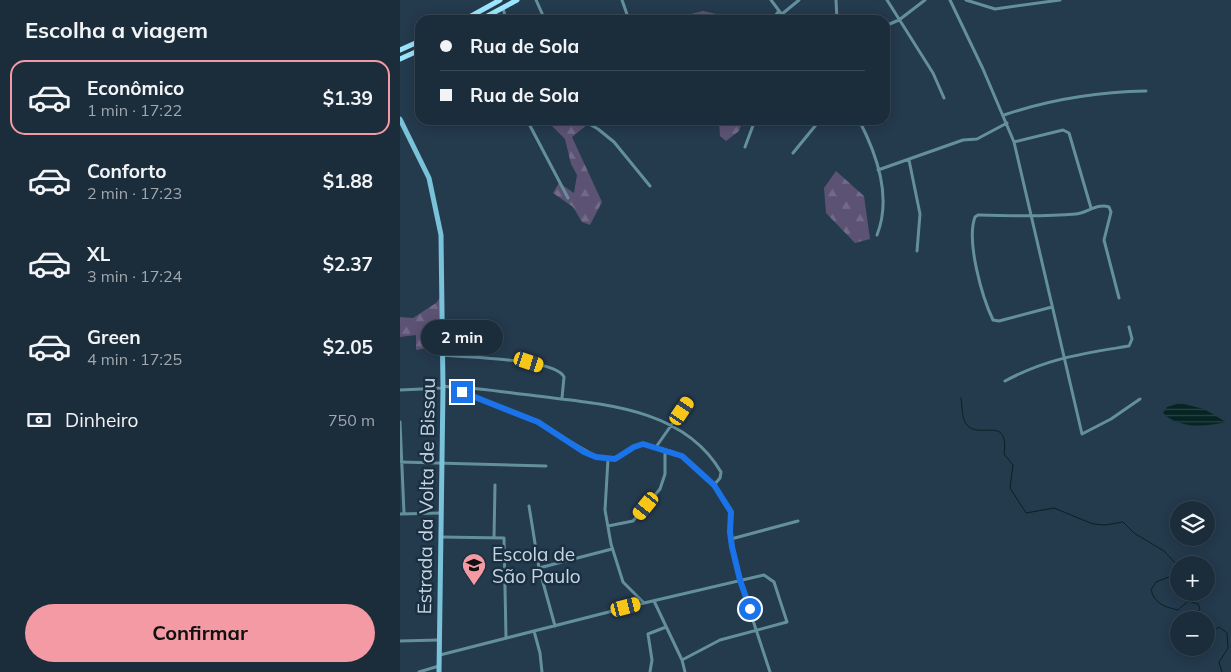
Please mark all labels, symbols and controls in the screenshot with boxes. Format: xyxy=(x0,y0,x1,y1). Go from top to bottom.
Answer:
text: Escolha a viagem xyxy=(25,16,208,44)
text: Rua de Sola xyxy=(470,34,579,58)
icon: car xyxy=(27,75,72,120)
text: Econômico xyxy=(87,76,184,100)
text: Rua de Sola xyxy=(470,83,579,107)
text: $1.39 xyxy=(323,86,373,110)
text: 1 min · 17:22 xyxy=(87,100,182,120)
icon: car xyxy=(27,158,72,203)
text: Conforto xyxy=(87,159,166,183)
text: $1.88 xyxy=(323,169,373,193)
text: 2 min · 17:23 xyxy=(87,183,182,203)
icon: car xyxy=(27,241,72,286)
text: XL xyxy=(87,242,110,266)
text: $2.37 xyxy=(323,252,373,276)
text: 3 min · 17:24 xyxy=(87,266,182,286)
callout: 2 min xyxy=(421,320,503,354)
icon: car xyxy=(27,324,72,369)
text: Green xyxy=(87,325,141,349)
text: 2 min xyxy=(441,327,483,347)
text: $2.05 xyxy=(323,335,373,359)
text: 4 min · 17:25 xyxy=(87,349,182,369)
car xyxy=(512,350,545,374)
street label: Estrada da Volta de Bissau xyxy=(412,378,440,614)
route end xyxy=(451,381,473,403)
car xyxy=(667,394,696,428)
icon: cash xyxy=(25,406,53,434)
text: Dinheiro xyxy=(65,408,138,432)
text: 750 m xyxy=(328,410,375,430)
car xyxy=(630,490,661,522)
map controls xyxy=(1170,501,1215,656)
button: layers xyxy=(1170,501,1215,546)
place label: Escola de São Paulo xyxy=(492,542,581,588)
school or university icon: Escola de São Paulo xyxy=(461,552,487,586)
button: + xyxy=(1170,556,1215,601)
car xyxy=(609,596,642,618)
route start xyxy=(739,598,761,620)
button: Confirmar xyxy=(25,604,375,662)
button: − xyxy=(1170,611,1215,656)

